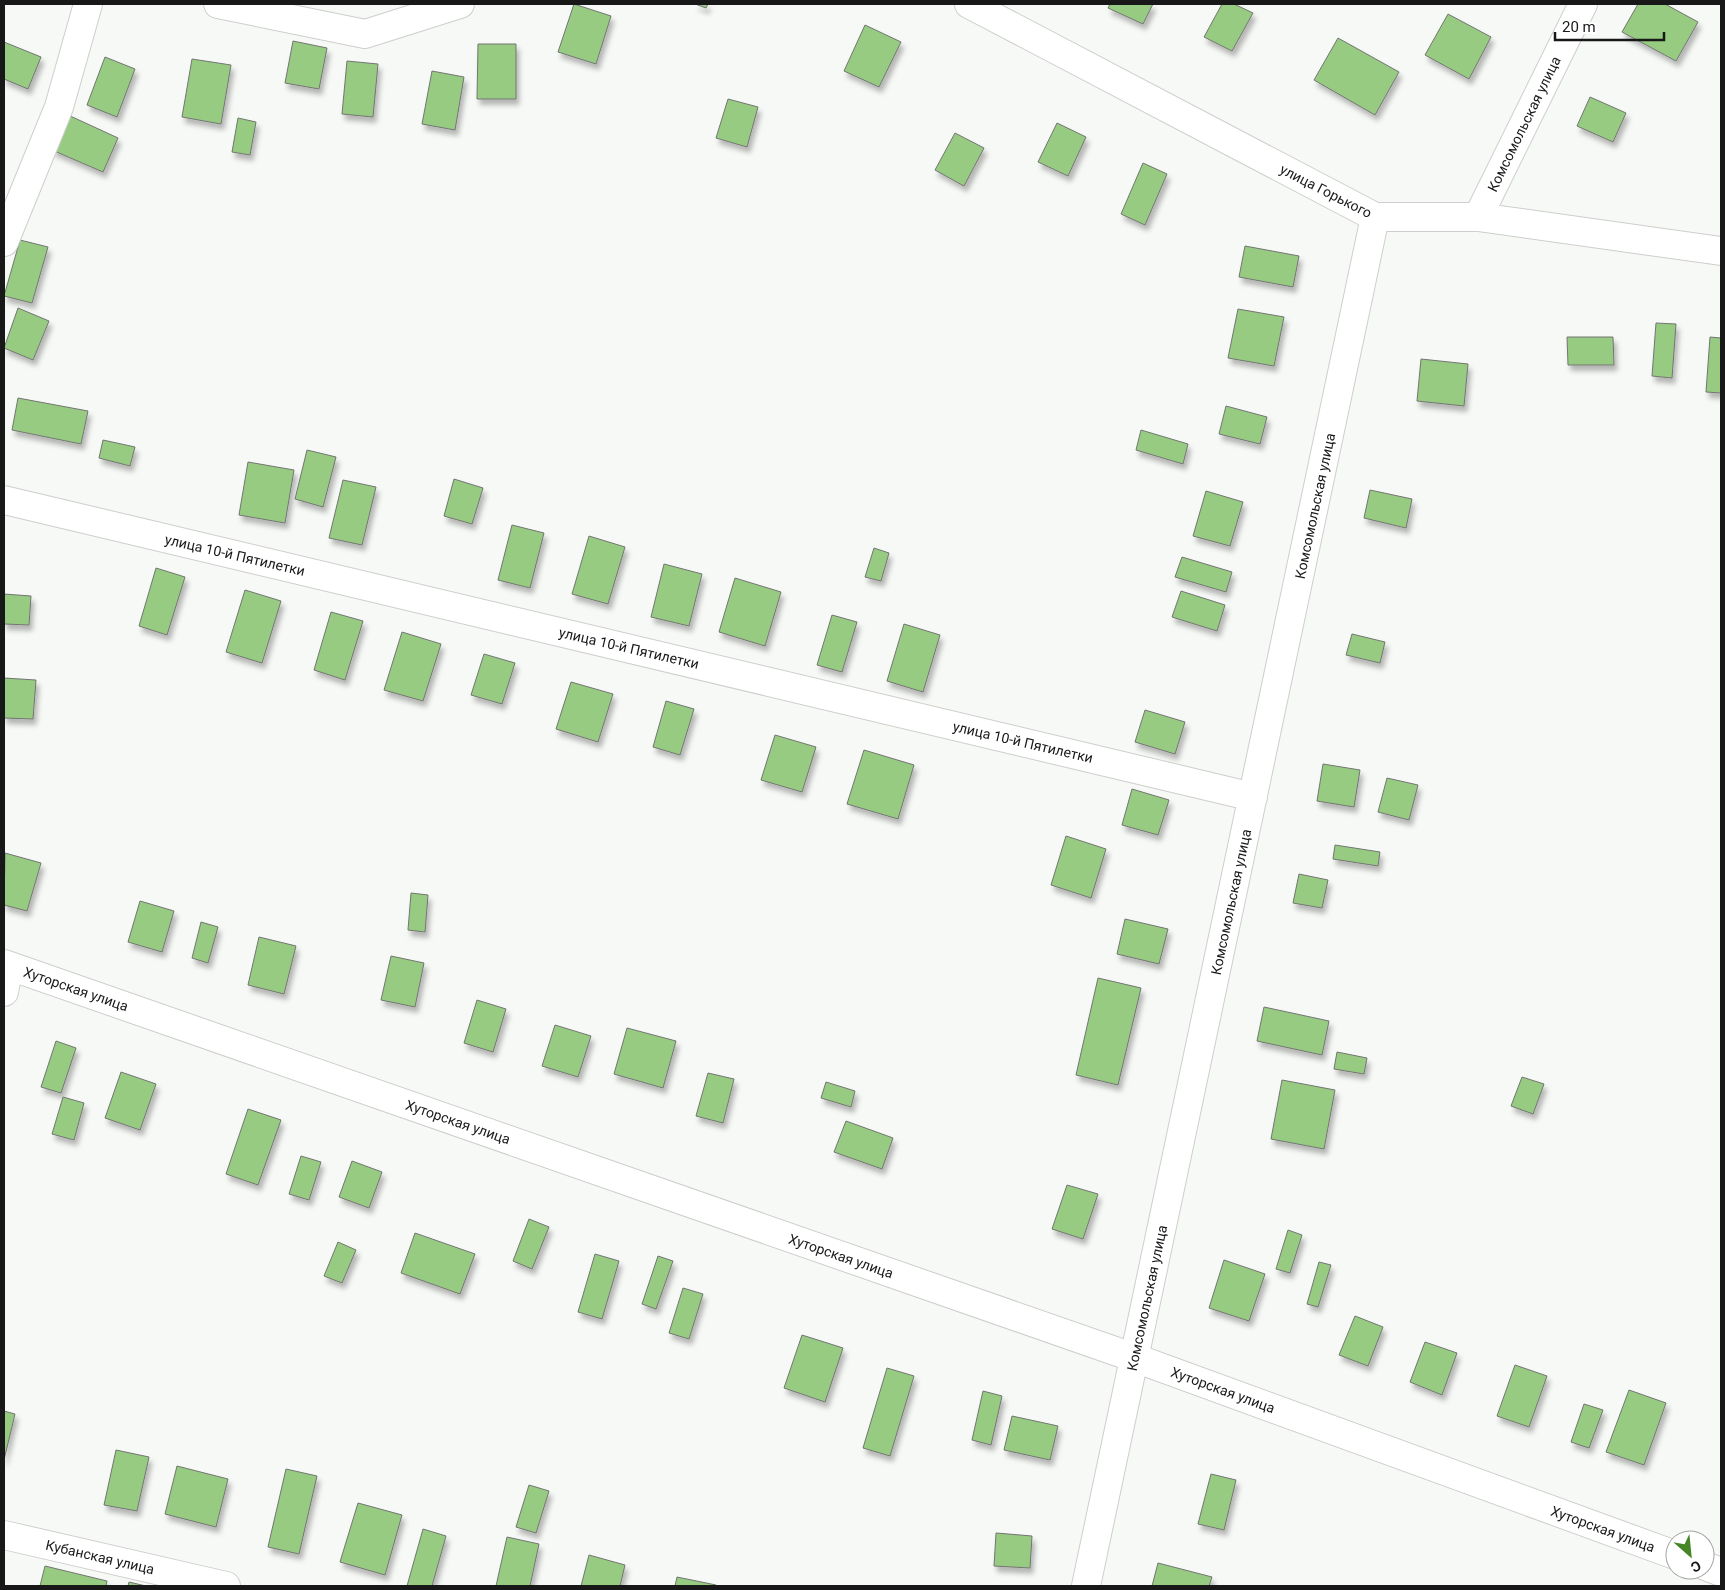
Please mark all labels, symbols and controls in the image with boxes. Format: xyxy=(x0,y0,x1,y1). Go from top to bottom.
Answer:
scale bar xyxy=(1555,10,1664,42)
text: 20 m xyxy=(1562,18,1596,36)
street label: Комсомольская улица xyxy=(1484,54,1564,194)
street label: улица Горького xyxy=(1277,161,1375,221)
street label: Комсомольская улица xyxy=(1292,432,1338,580)
street label: улица 10-й Пятилетки xyxy=(163,531,307,579)
street label: улица 10-й Пятилетки xyxy=(557,624,701,672)
street label: улица 10-й Пятилетки xyxy=(951,718,1095,766)
street label: Комсомольская улица xyxy=(1208,828,1254,976)
street label: Хуторская улица xyxy=(22,964,130,1014)
street label: Хуторская улица xyxy=(404,1097,512,1147)
street label: Комсомольская улица xyxy=(1124,1224,1170,1372)
street label: Хуторская улица xyxy=(787,1231,895,1281)
street label: Хуторская улица xyxy=(1169,1364,1277,1416)
street label: Хуторская улица xyxy=(1549,1503,1657,1555)
north arrow xyxy=(1665,1530,1715,1580)
street label: Кубанская улица xyxy=(44,1537,156,1577)
text: С xyxy=(1688,1557,1704,1576)

